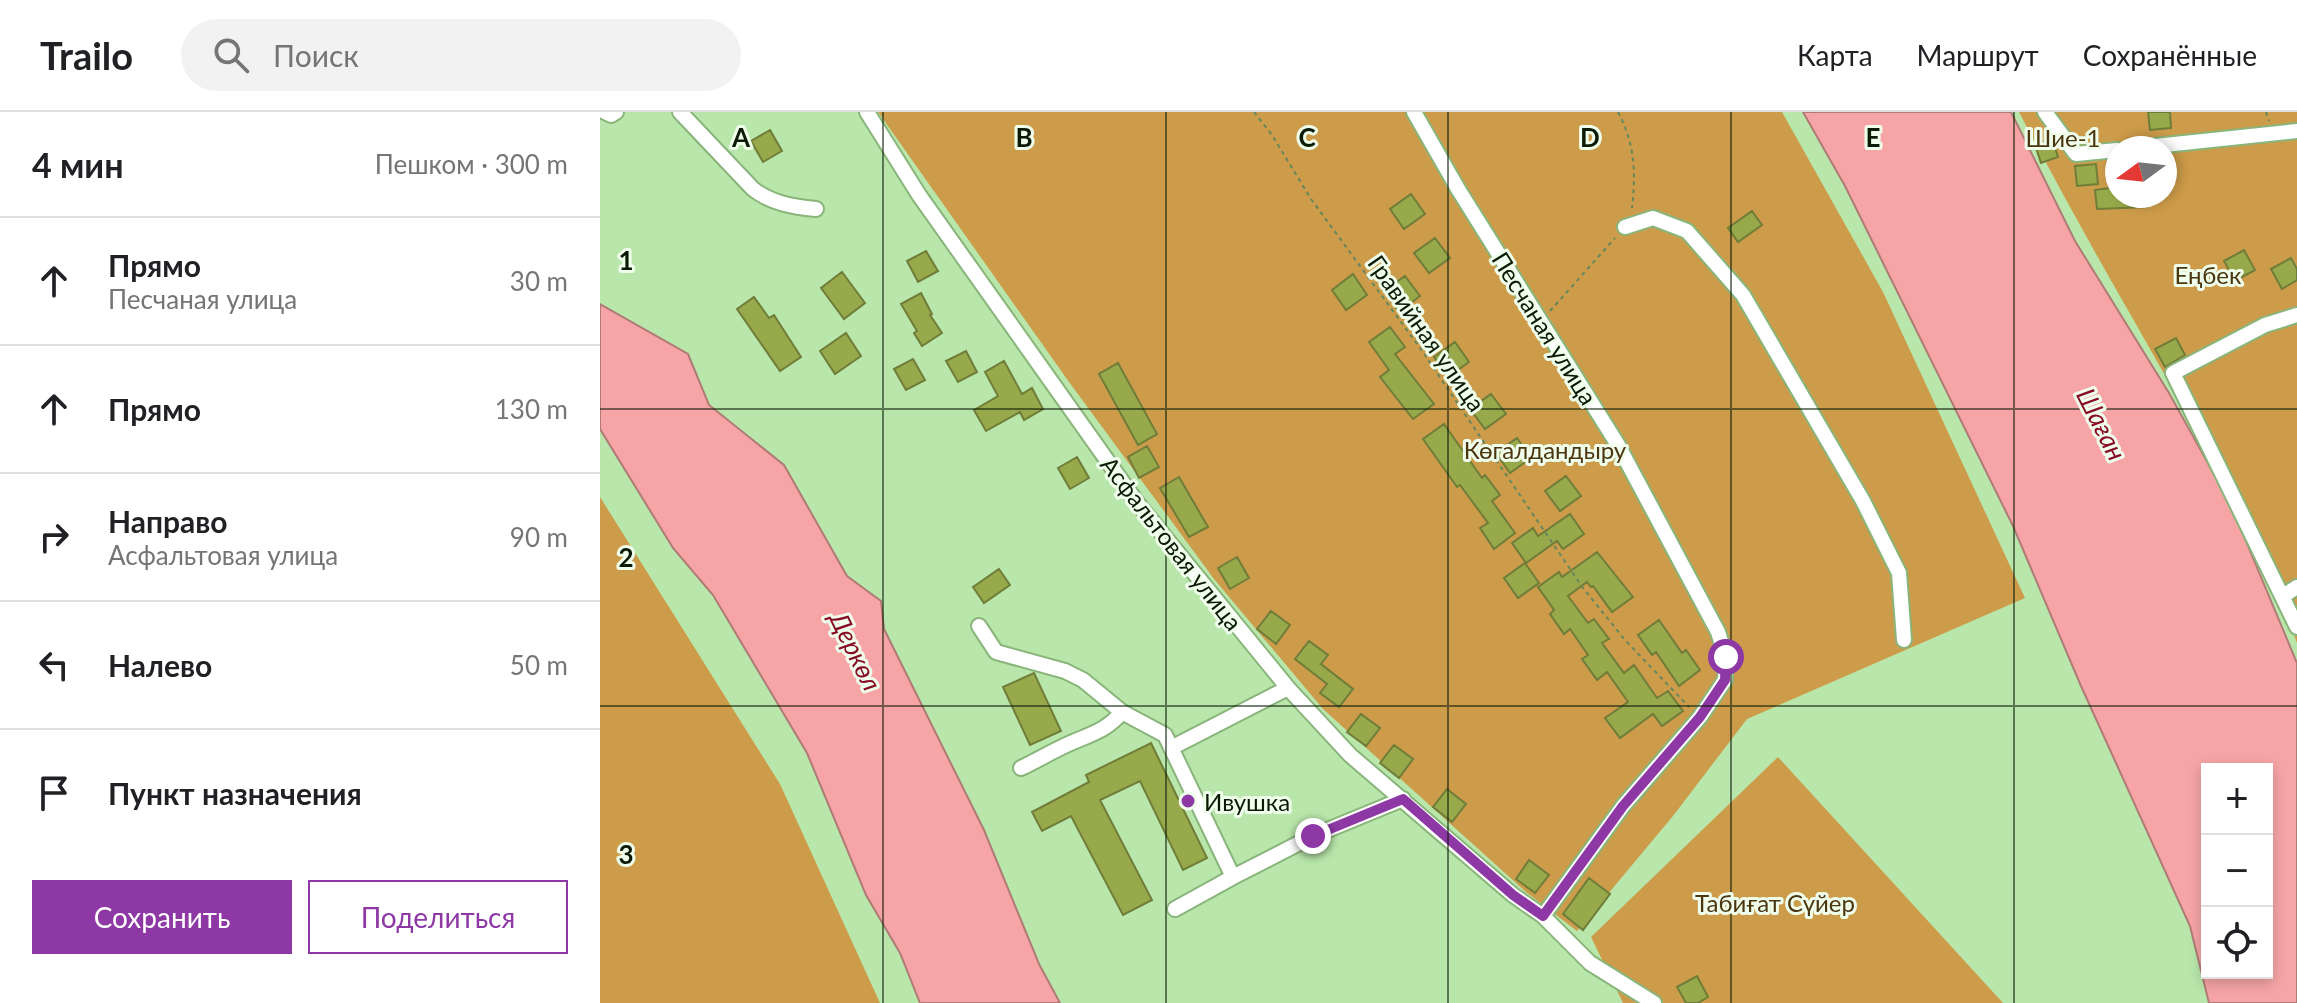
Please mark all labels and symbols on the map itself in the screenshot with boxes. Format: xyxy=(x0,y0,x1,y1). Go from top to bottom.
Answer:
text: A xyxy=(731,121,751,153)
text: B xyxy=(1015,121,1033,153)
text: C xyxy=(1298,121,1316,153)
text: D xyxy=(1580,121,1600,153)
text: E xyxy=(1866,121,1880,153)
park label: Шие-1 xyxy=(2026,123,2100,152)
north arrow xyxy=(2105,136,2177,208)
text: 1 xyxy=(618,244,634,276)
street label: Песчаная улица xyxy=(1486,246,1604,410)
street label: Гравийная улица xyxy=(1362,249,1492,417)
park label: Еңбек xyxy=(2175,260,2242,289)
water label: Шаған xyxy=(2070,382,2134,466)
park label: Көгалдандыру xyxy=(1464,435,1627,464)
street label: Асфальтовая улица xyxy=(1095,450,1249,636)
text: 2 xyxy=(618,541,634,573)
water label: Деркөл xyxy=(822,605,889,696)
route start xyxy=(1708,639,1744,675)
place label: Ивушка xyxy=(1204,787,1290,816)
marker: Ивушка xyxy=(1179,792,1197,810)
route end xyxy=(1295,818,1331,854)
text: 3 xyxy=(618,838,634,870)
park label: Табиғат Сүйер xyxy=(1695,888,1855,917)

